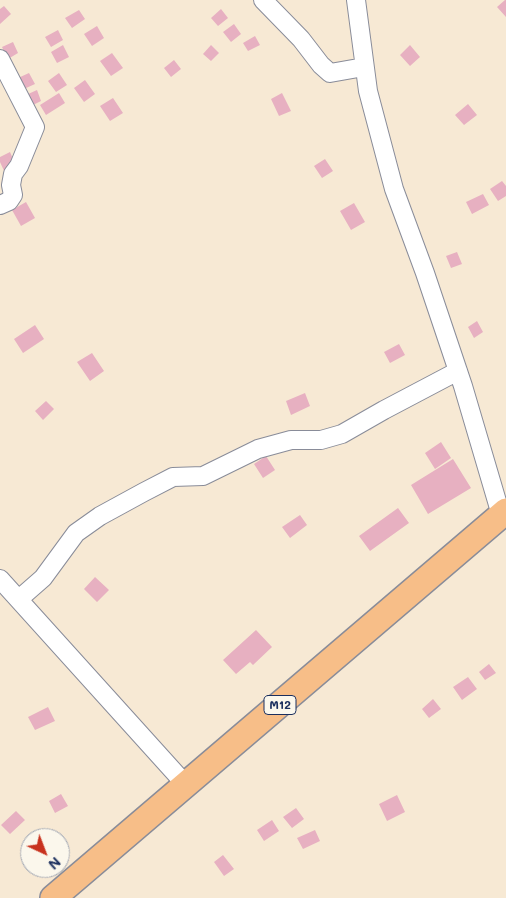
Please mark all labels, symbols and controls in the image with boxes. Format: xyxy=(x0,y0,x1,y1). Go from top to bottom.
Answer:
road number: M12 xyxy=(264,696,296,714)
north arrow xyxy=(20,828,70,878)
text: N xyxy=(45,853,65,874)

